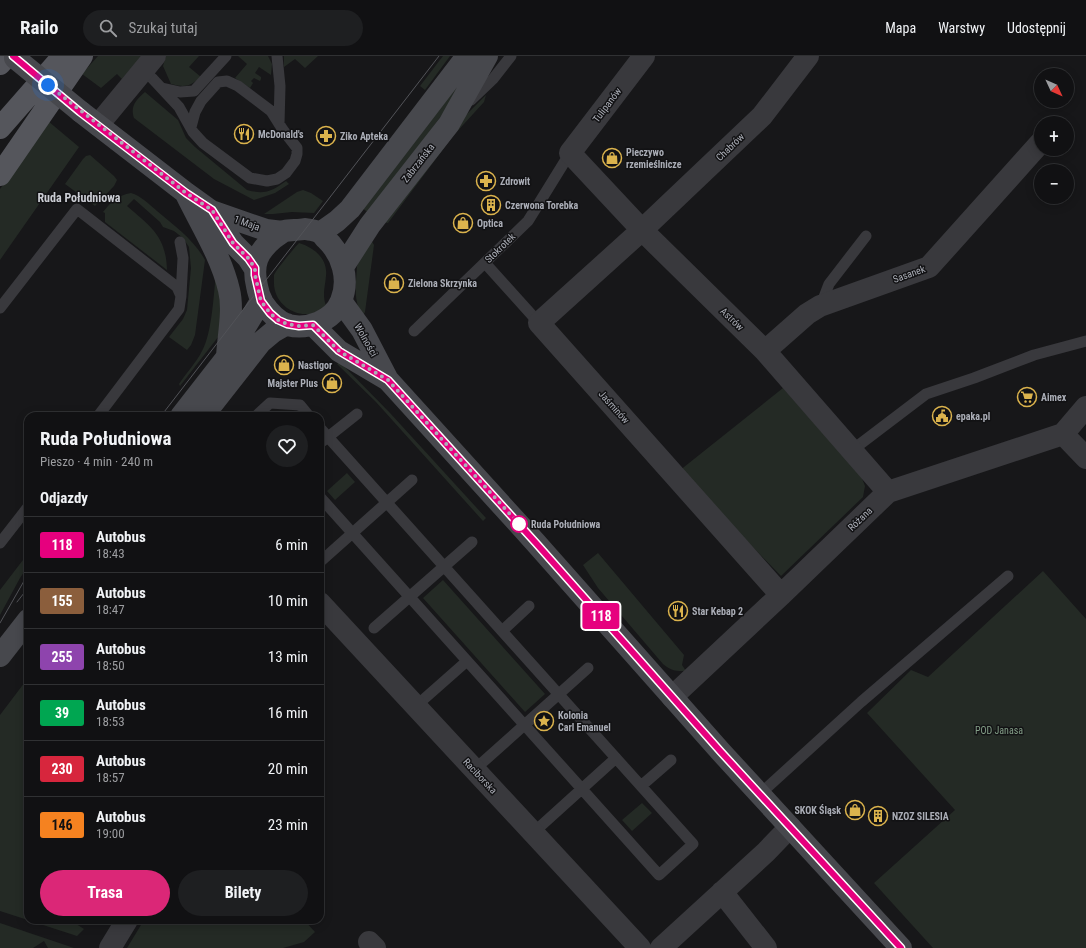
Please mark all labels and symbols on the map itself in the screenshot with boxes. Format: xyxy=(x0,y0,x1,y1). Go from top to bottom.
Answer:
north arrow xyxy=(1034,68,1074,108)
your location xyxy=(38,75,58,95)
street label: Tulipanów xyxy=(590,85,624,124)
restaurant icon: McDonald's xyxy=(233,123,255,145)
pharmacy icon: Ziko Apteka xyxy=(315,125,337,147)
place label: McDonald's xyxy=(258,129,304,140)
place label: Ziko Apteka xyxy=(340,131,388,142)
street label: Chabrów xyxy=(714,131,747,163)
street label: Zabrzańska xyxy=(400,141,437,184)
shop icon: Pieczywo rzemieślnicze xyxy=(601,147,623,169)
place label: Pieczywo rzemieślnicze xyxy=(626,147,682,170)
pharmacy icon: Zdrowit xyxy=(475,170,497,192)
place label: Zdrowit xyxy=(500,176,530,187)
district label: Ruda Południowa xyxy=(37,191,121,205)
building icon: Czerwona Torebka xyxy=(480,194,502,216)
place label: Czerwona Torebka xyxy=(505,200,578,211)
shop icon: Optica xyxy=(452,212,474,234)
street label: 1 Maja xyxy=(233,213,262,233)
place label: Optica xyxy=(477,218,503,229)
street label: Stokrotek xyxy=(483,231,518,265)
street label: Sasanek xyxy=(891,263,927,285)
shop icon: Zielona Skrzynka xyxy=(383,272,405,294)
place label: Zielona Skrzynka xyxy=(408,278,477,289)
street label: Astrów xyxy=(718,305,746,333)
street label: Wolności xyxy=(352,322,380,358)
shop icon: Nastigor xyxy=(273,354,295,376)
place label: Nastigor xyxy=(298,360,333,371)
shop icon: Majster Plus xyxy=(321,372,343,394)
place label: Majster Plus xyxy=(268,378,318,389)
supermarket icon: Aimex xyxy=(1016,386,1038,408)
street label: Jaśminów xyxy=(596,388,632,426)
place label: Aimex xyxy=(1041,392,1067,403)
public building icon: epaka.pl xyxy=(931,405,953,427)
place label: epaka.pl xyxy=(956,411,990,422)
street label: Różana xyxy=(846,505,874,533)
marker: Ruda Południowa xyxy=(510,515,528,533)
place label: Ruda Południowa xyxy=(531,519,600,530)
restaurant icon: Star Kebap 2 xyxy=(667,600,689,622)
line badge: 118 xyxy=(578,603,624,629)
place label: Star Kebap 2 xyxy=(692,606,743,617)
place icon: Kolonia Carl Emanuel xyxy=(533,710,555,732)
place label: Kolonia Carl Emanuel xyxy=(558,710,611,733)
park label: POD Janasa xyxy=(975,725,1023,736)
street label: Raciborska xyxy=(461,756,499,796)
shop icon: SKOK Śląsk xyxy=(844,799,866,821)
place label: SKOK Śląsk xyxy=(794,804,841,816)
building icon: NZOZ SILESIA xyxy=(867,805,889,827)
place label: NZOZ SILESIA xyxy=(892,811,949,822)

